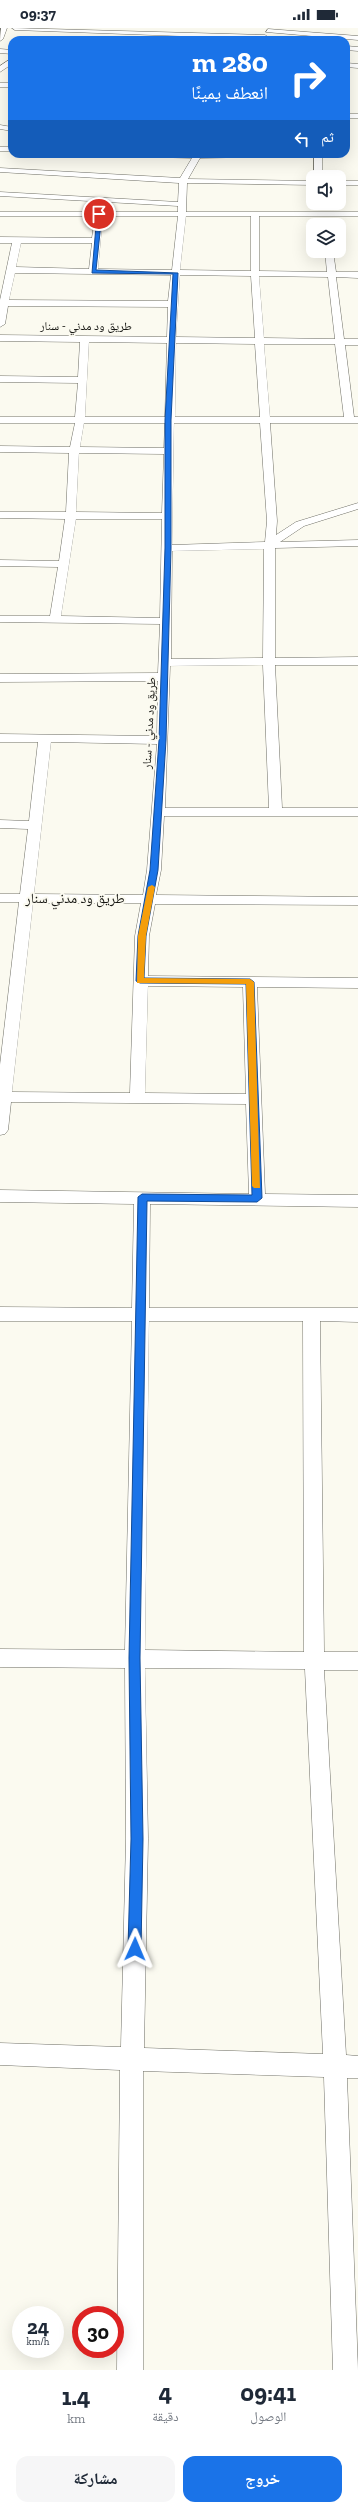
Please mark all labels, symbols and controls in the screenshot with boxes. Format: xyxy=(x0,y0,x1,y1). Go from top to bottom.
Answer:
text: 09:37 xyxy=(20,5,56,23)
text: 280 m xyxy=(192,46,268,79)
icon: right xyxy=(282,52,334,104)
text: انعطف يمينًا xyxy=(191,82,268,104)
icon: left xyxy=(291,128,313,150)
text: ثم xyxy=(321,128,334,146)
map controls xyxy=(306,170,346,258)
button: sound xyxy=(306,170,346,210)
pin xyxy=(82,197,116,231)
icon: arrive xyxy=(88,203,110,225)
button: layers xyxy=(306,218,346,258)
street label: طريق ود مدني - سنار xyxy=(39,319,132,336)
street label: طريق ود مدني - سنار xyxy=(140,677,161,770)
street label: طريق ود مدني سنار xyxy=(24,890,125,910)
position arrow xyxy=(114,1928,156,1970)
speed limit sign: 30 xyxy=(72,2306,124,2358)
text: 24 xyxy=(27,2315,49,2339)
text: km/h xyxy=(27,2336,49,2348)
text: 4 xyxy=(159,2378,172,2407)
text: 09:41 xyxy=(240,2378,296,2407)
text: 1.4 xyxy=(62,2382,91,2411)
text: دقيقة xyxy=(152,2409,179,2424)
text: الوصول xyxy=(250,2409,286,2424)
text: km xyxy=(67,2411,85,2426)
button: مشاركة xyxy=(16,2456,175,2502)
button: خروج xyxy=(183,2456,342,2502)

